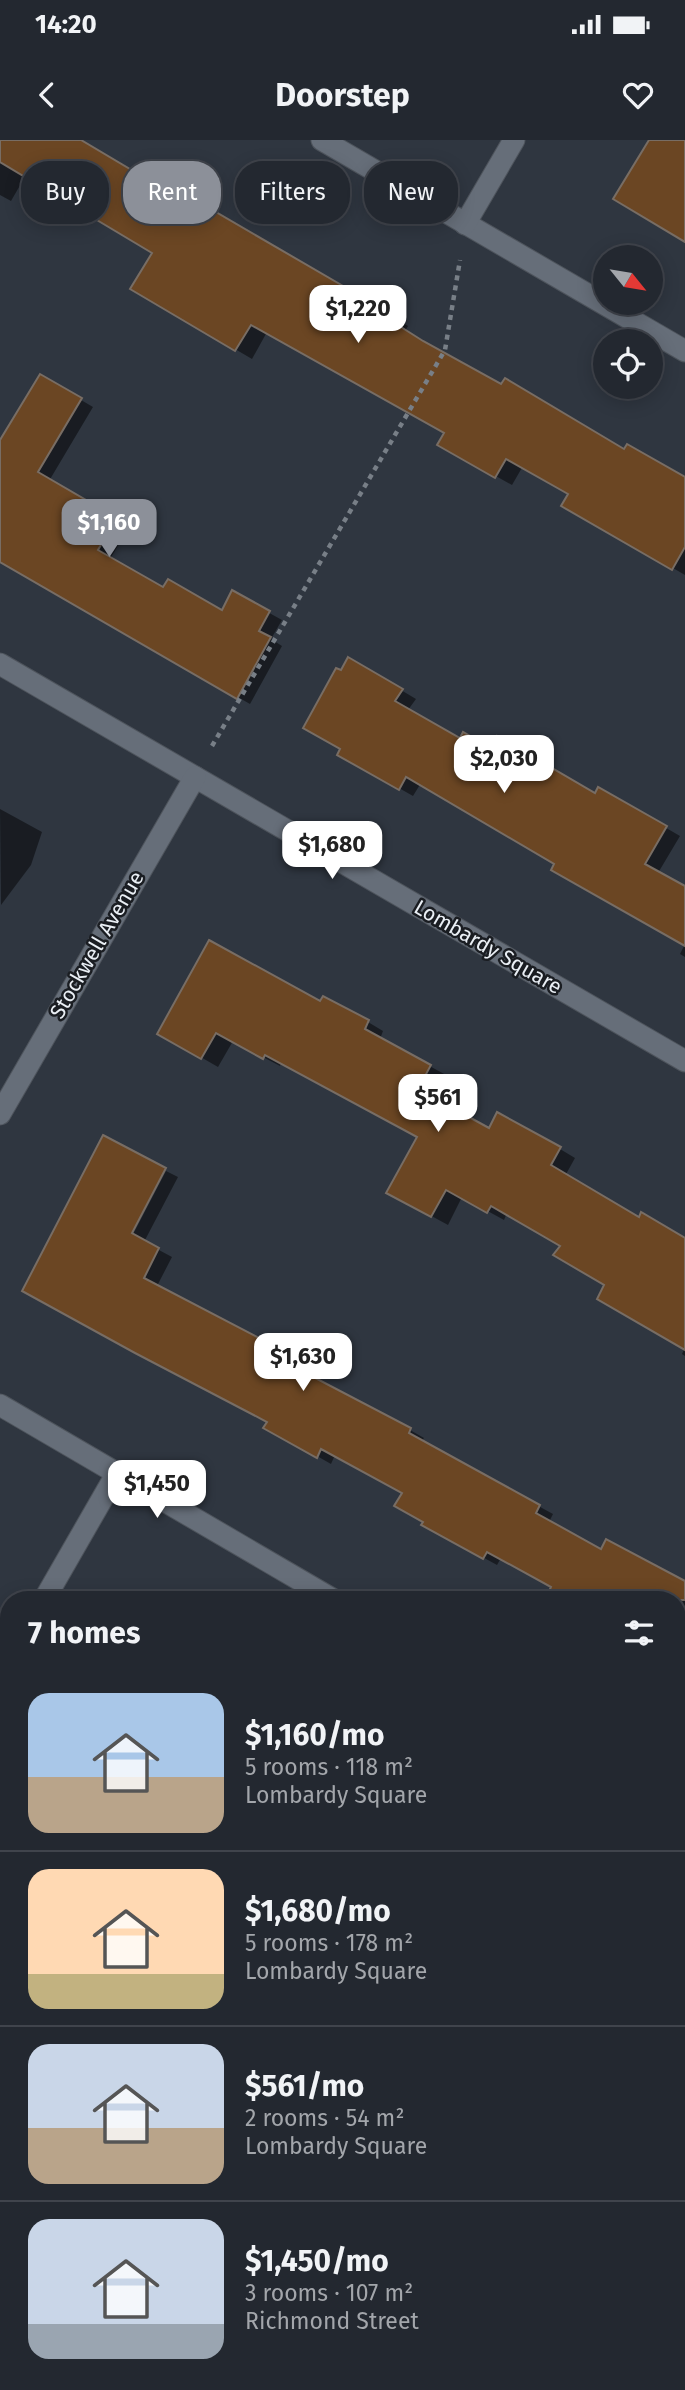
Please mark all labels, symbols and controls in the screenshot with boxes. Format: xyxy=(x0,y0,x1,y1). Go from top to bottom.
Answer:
text: 14:20 xyxy=(35,9,97,40)
icon: back xyxy=(28,76,66,114)
text: Doorstep xyxy=(275,76,410,114)
icon: heart xyxy=(619,76,657,114)
chip: Buy xyxy=(21,161,109,224)
chip: Rent xyxy=(123,161,221,224)
chip: Filters xyxy=(235,161,350,224)
chip: New xyxy=(364,161,458,224)
north arrow xyxy=(593,245,663,315)
map controls xyxy=(593,245,663,399)
pin: $1,220 xyxy=(301,286,415,345)
text: $1,220 xyxy=(325,294,391,322)
button: locate xyxy=(593,329,663,399)
pin: $1,160 xyxy=(52,500,166,559)
text: $1,160 xyxy=(78,508,140,536)
pin: $2,030 xyxy=(447,736,561,795)
text: $2,030 xyxy=(470,744,538,772)
pin: $1,680 xyxy=(275,822,389,881)
text: $1,680 xyxy=(298,830,366,858)
street label: Stockwell Avenue xyxy=(44,867,150,1023)
street label: Lombardy Square xyxy=(409,894,567,1000)
pin: $561 xyxy=(397,1074,479,1134)
text: $561 xyxy=(414,1083,462,1111)
pin: $1,630 xyxy=(246,1334,360,1393)
text: $1,630 xyxy=(270,1342,336,1370)
pin: $1,450 xyxy=(100,1460,214,1520)
text: $1,450 xyxy=(124,1469,190,1497)
icon: filters xyxy=(620,1614,658,1652)
text: 7 homes xyxy=(28,1615,140,1651)
text: $1,160/mo xyxy=(245,1717,384,1753)
icon: home xyxy=(84,1721,168,1805)
text: 5 rooms · 118 m² xyxy=(245,1753,413,1781)
text: Lombardy Square xyxy=(245,1781,427,1809)
text: $1,680/mo xyxy=(245,1893,391,1929)
icon: home xyxy=(84,1897,168,1981)
text: 5 rooms · 178 m² xyxy=(245,1929,413,1957)
text: Lombardy Square xyxy=(245,1957,427,1985)
text: $561/mo xyxy=(245,2068,364,2104)
icon: home xyxy=(84,2072,168,2156)
text: 2 rooms · 54 m² xyxy=(245,2104,404,2132)
text: Lombardy Square xyxy=(245,2132,427,2160)
text: $1,450/mo xyxy=(245,2243,389,2279)
icon: home xyxy=(84,2247,168,2331)
text: 3 rooms · 107 m² xyxy=(245,2279,413,2307)
text: Richmond Street xyxy=(245,2307,419,2335)

